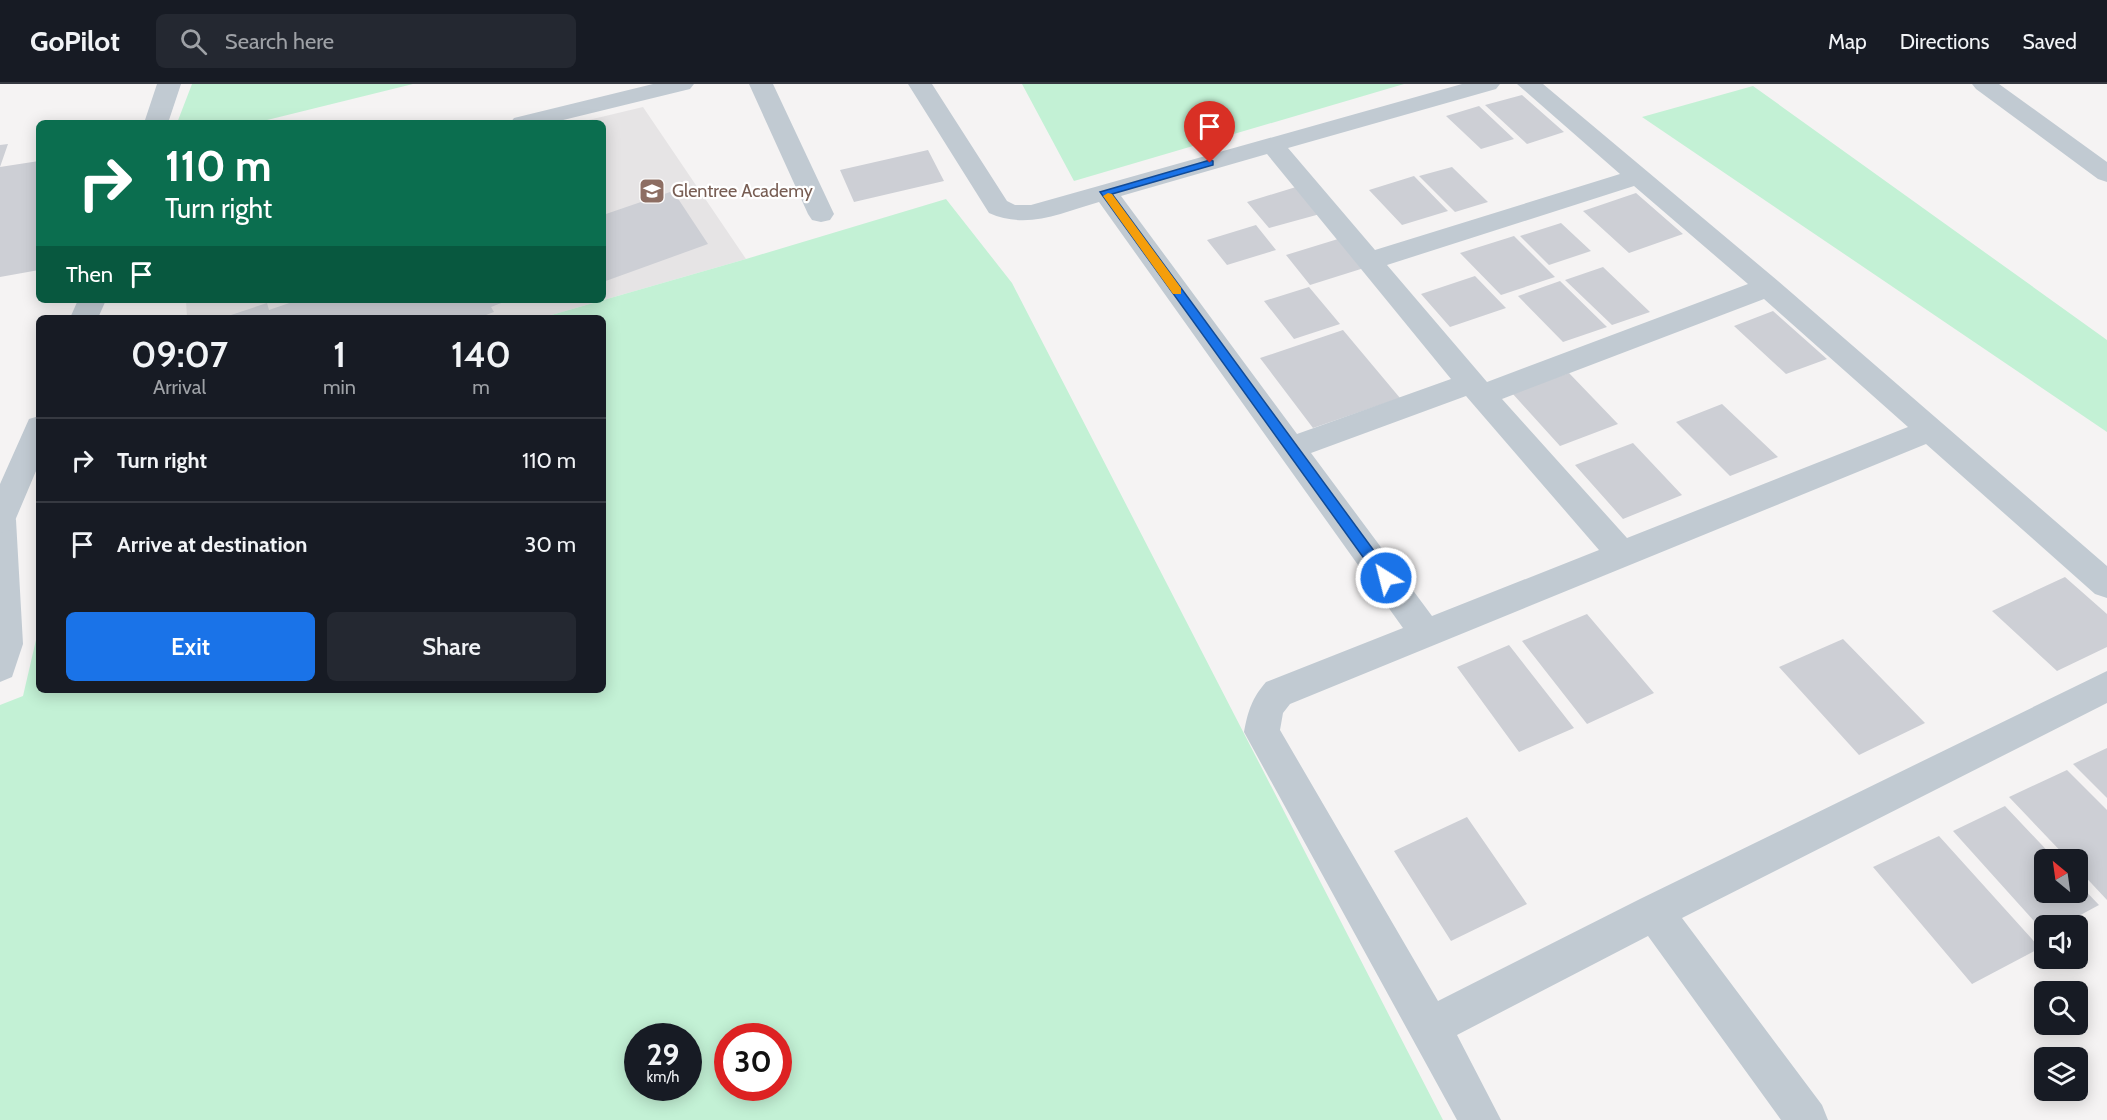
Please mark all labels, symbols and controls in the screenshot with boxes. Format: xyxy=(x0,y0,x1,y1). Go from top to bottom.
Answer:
search box xyxy=(156,14,576,68)
text: GoPilot xyxy=(30,24,120,58)
icon: search xyxy=(177,25,210,58)
text: Search here xyxy=(225,28,334,55)
text: Map xyxy=(1828,29,1867,54)
text: Directions xyxy=(1900,29,1989,54)
text: Saved xyxy=(2022,29,2077,54)
pin xyxy=(1184,101,1235,163)
icon: arrive xyxy=(1193,110,1226,143)
text: 110 m xyxy=(165,140,272,192)
icon: right xyxy=(66,144,144,222)
school or university icon: Glentree Academy xyxy=(637,176,667,206)
place label: Glentree Academy xyxy=(672,180,813,202)
text: Turn right xyxy=(165,192,272,225)
icon: arrive xyxy=(125,258,158,291)
text: Then xyxy=(66,261,113,288)
text: 09:07 xyxy=(131,332,228,376)
text: 1 xyxy=(333,332,346,376)
text: 140 xyxy=(451,332,511,376)
text: Arrival xyxy=(153,375,206,399)
text: min xyxy=(323,375,356,399)
text: m xyxy=(472,375,490,399)
icon: right xyxy=(66,444,99,477)
text: Turn right xyxy=(117,447,207,474)
text: 110 m xyxy=(522,447,576,474)
icon: arrive xyxy=(66,528,99,561)
text: Arrive at destination xyxy=(117,531,307,558)
text: 30 m xyxy=(524,531,576,558)
position arrow xyxy=(1354,546,1418,610)
button: Exit xyxy=(66,612,315,681)
button: Share xyxy=(327,612,576,681)
north arrow xyxy=(2034,849,2088,903)
map controls xyxy=(2034,849,2088,1101)
button: sound xyxy=(2034,915,2088,969)
button: search xyxy=(2034,981,2088,1035)
speed limit sign: 30 xyxy=(714,1023,792,1101)
text: 29 xyxy=(647,1036,679,1073)
button: layers xyxy=(2034,1047,2088,1101)
text: km/h xyxy=(647,1068,679,1086)

